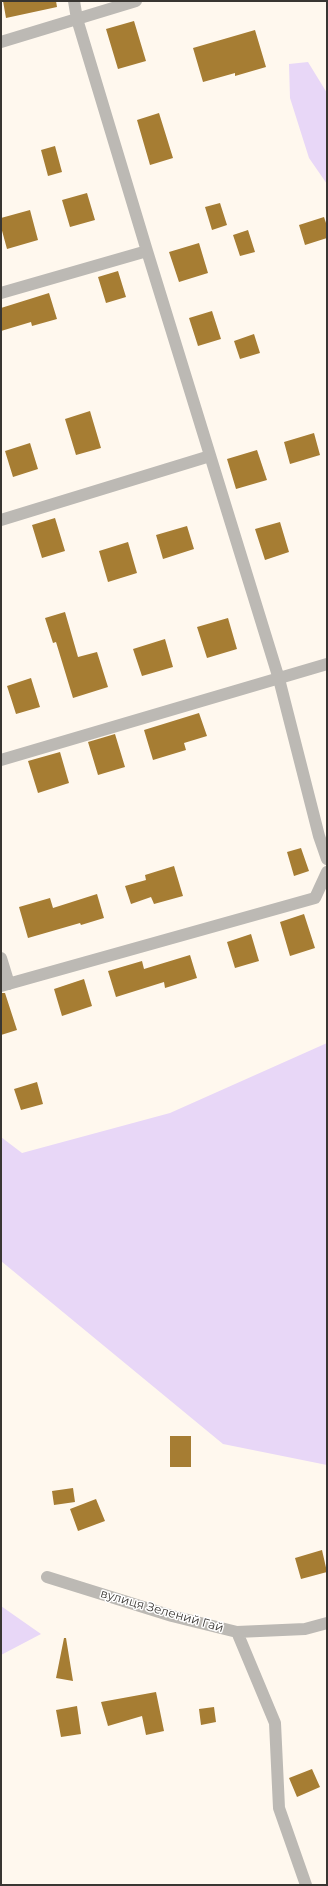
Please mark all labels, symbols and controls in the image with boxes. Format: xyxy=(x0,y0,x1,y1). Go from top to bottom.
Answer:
street label: вулиця Зелений Гай xyxy=(99,1587,225,1635)

